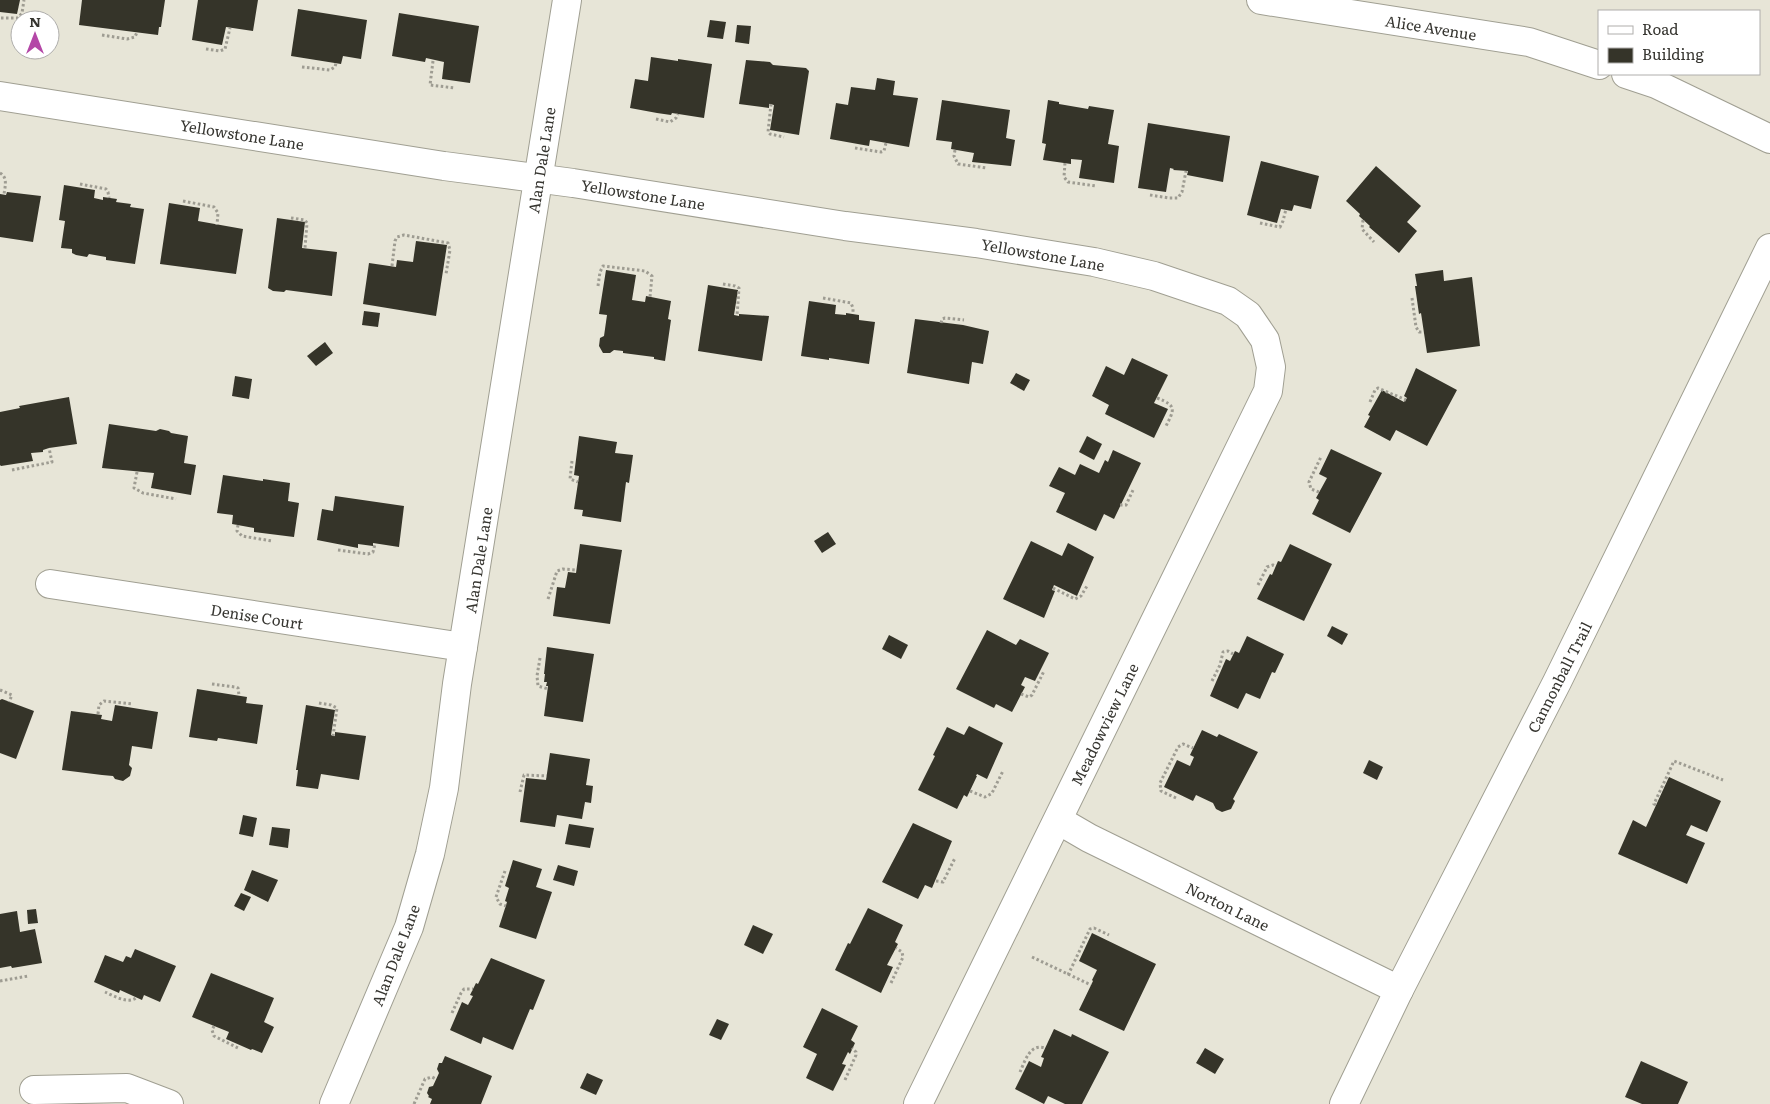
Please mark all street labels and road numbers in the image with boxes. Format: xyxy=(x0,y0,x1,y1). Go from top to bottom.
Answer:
street label: Alice Avenue xyxy=(1384,8,1478,46)
street label: Alan Dale Lane xyxy=(521,105,561,215)
street label: Yellowstone Lane xyxy=(178,113,306,155)
street label: Yellowstone Lane xyxy=(579,173,707,215)
street label: Yellowstone Lane xyxy=(979,232,1107,276)
street label: Alan Dale Lane xyxy=(458,505,498,615)
street label: Denise Court xyxy=(209,597,305,635)
street label: Cannonball Trail xyxy=(1521,617,1597,737)
street label: Meadowview Lane xyxy=(1064,659,1144,789)
street label: Norton Lane xyxy=(1182,876,1274,936)
street label: Alan Dale Lane xyxy=(365,901,425,1009)

